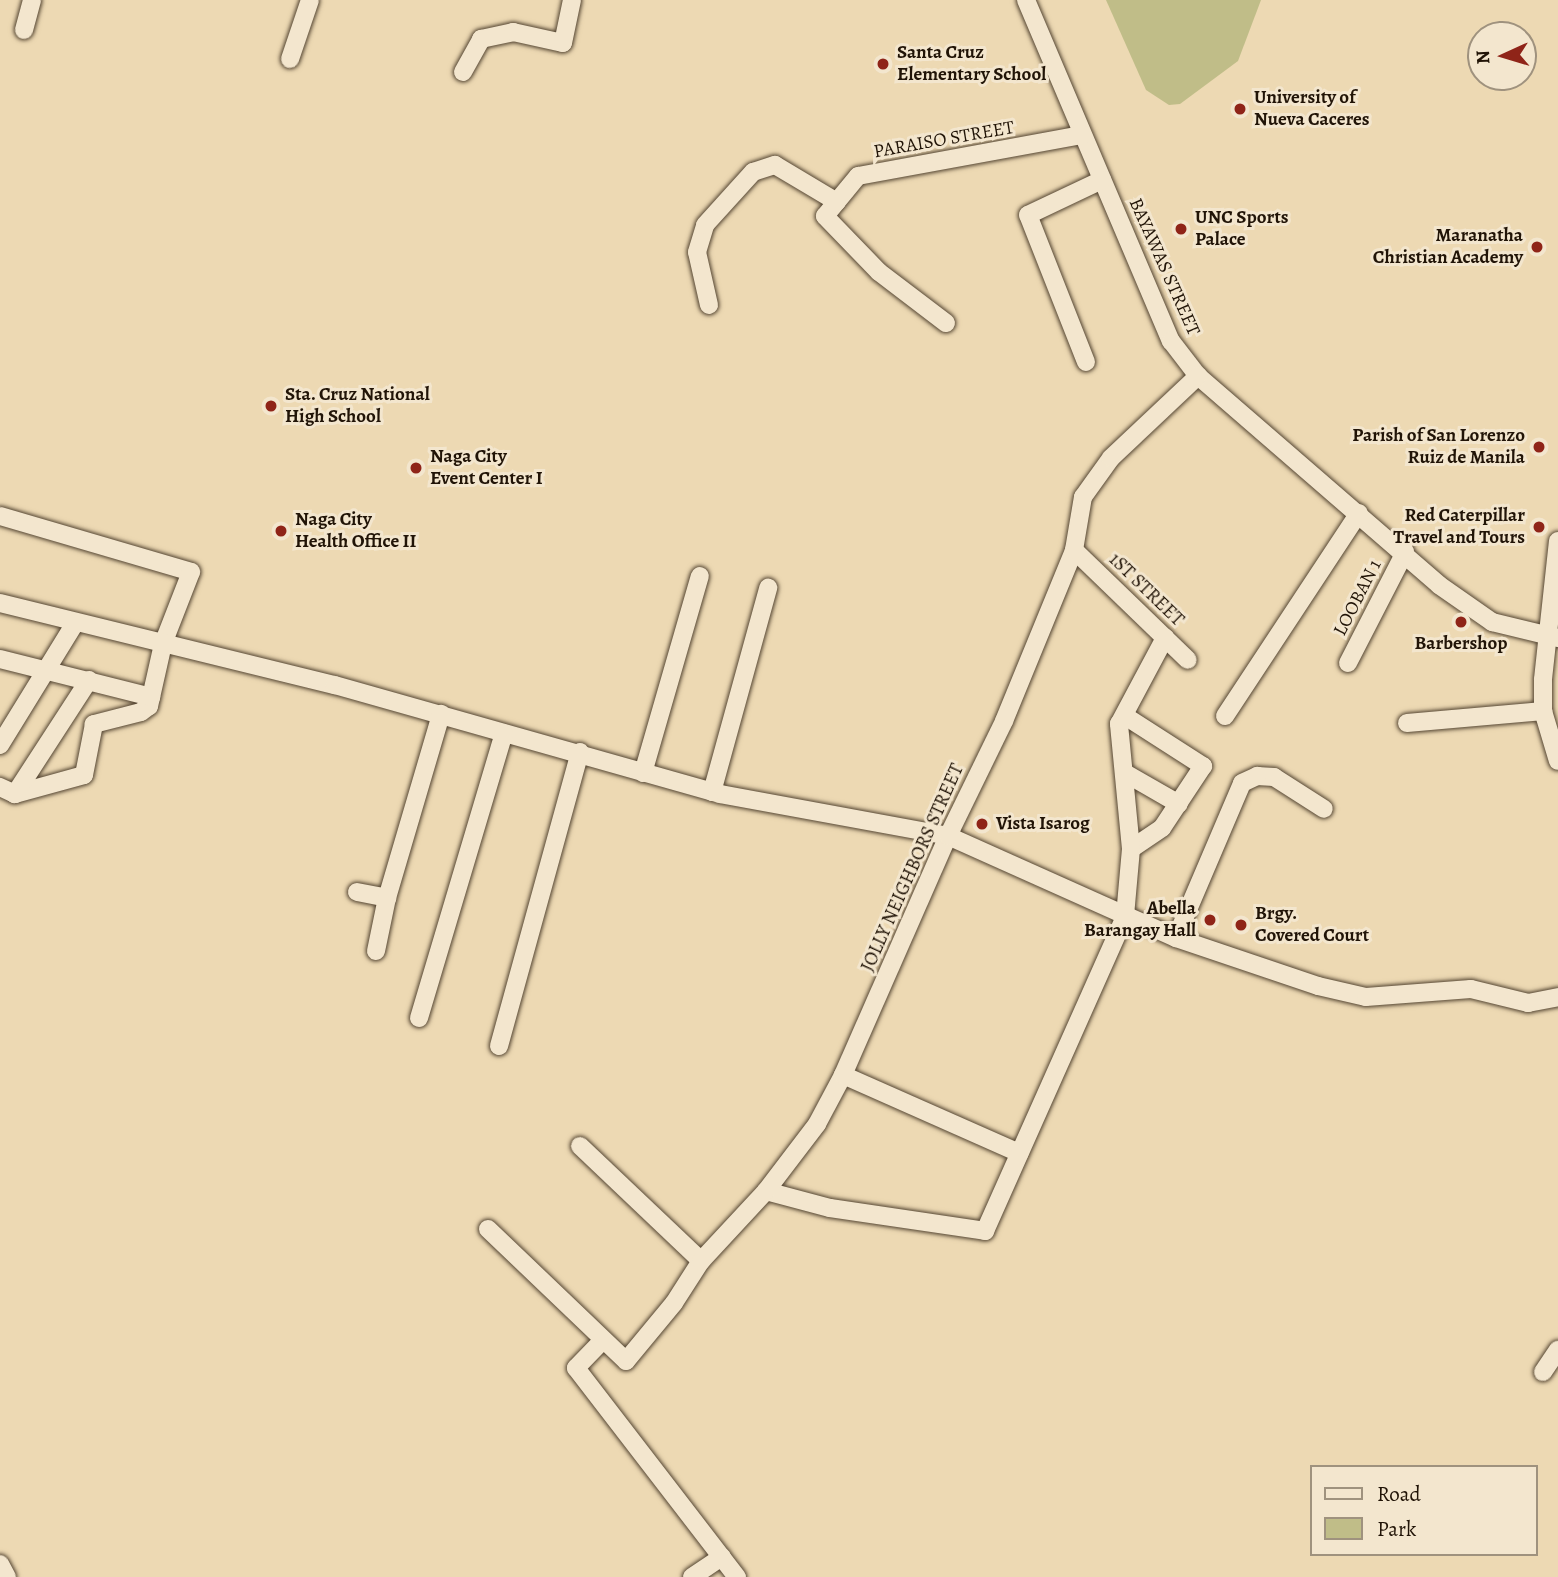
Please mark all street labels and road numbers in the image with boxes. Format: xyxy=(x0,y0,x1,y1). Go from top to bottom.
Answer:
street label: PARAISO STREET xyxy=(872,116,1016,164)
street label: BAYAWAS STREET xyxy=(1123,195,1205,339)
street label: 1ST STREET xyxy=(1104,549,1188,631)
street label: LOOBAN 1 xyxy=(1329,556,1387,640)
street label: JOLLY NEIGHBORS STREET xyxy=(857,761,969,975)

